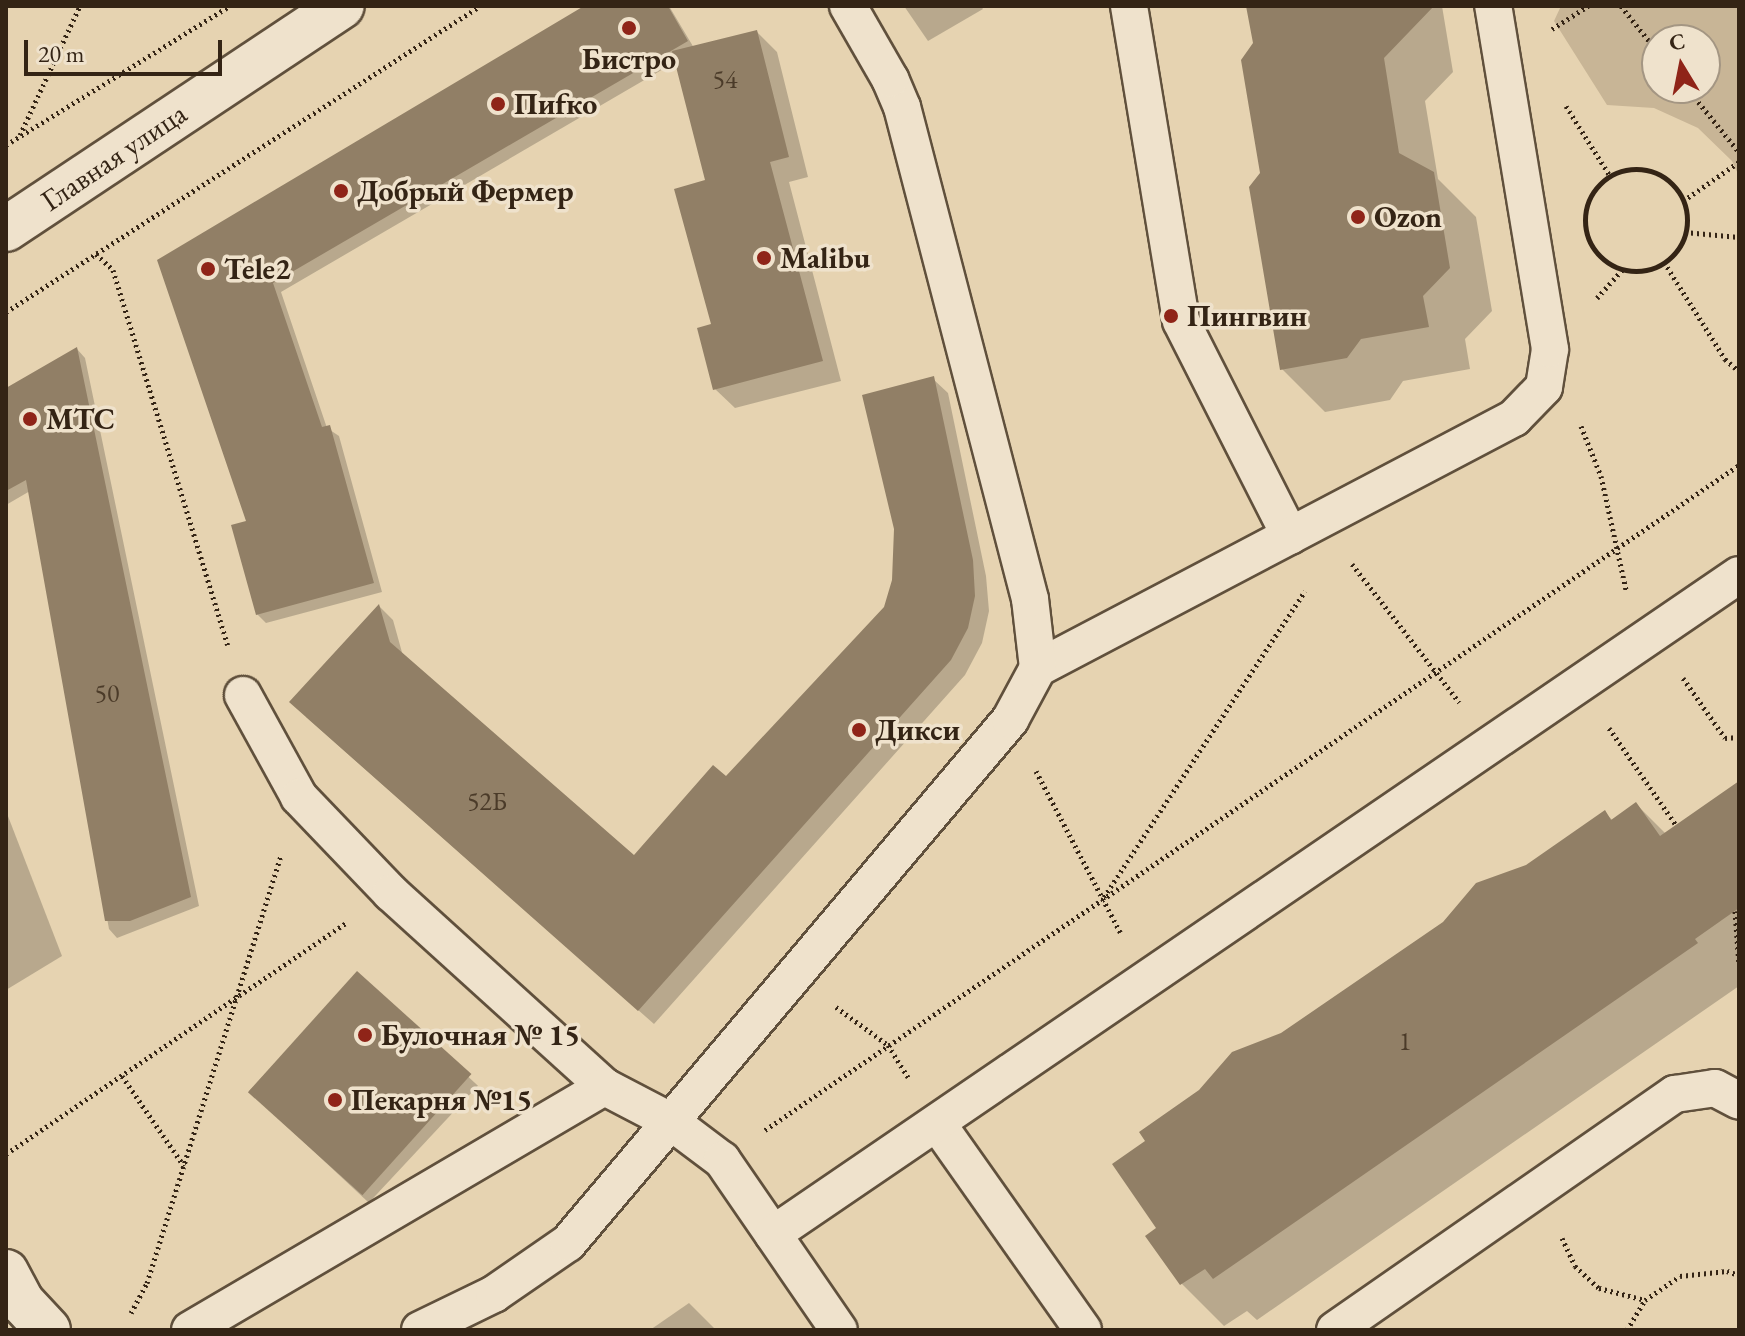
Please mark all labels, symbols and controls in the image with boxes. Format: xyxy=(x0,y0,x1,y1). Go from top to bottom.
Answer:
marker: Бистро xyxy=(620,19,638,37)
scale bar xyxy=(28,24,226,74)
north arrow xyxy=(1641,24,1721,104)
text: С xyxy=(1667,26,1687,57)
text: 20 m xyxy=(38,38,85,69)
place label: Бистро xyxy=(582,41,676,77)
house number: 54 xyxy=(713,64,737,96)
place label: Пиfко xyxy=(514,86,597,122)
street label: Главная улица xyxy=(35,95,193,219)
marker: Пиfко xyxy=(489,95,507,113)
place label: Добрый Фермер xyxy=(357,173,574,209)
marker: Добрый Фермер xyxy=(332,182,350,200)
place label: Ozon xyxy=(1374,199,1442,235)
marker: Ozon xyxy=(1349,208,1367,226)
place label: Malibu xyxy=(780,240,870,276)
marker: Malibu xyxy=(755,249,773,267)
place label: Tele2 xyxy=(224,251,291,287)
marker: Tele2 xyxy=(199,260,217,278)
place label: Пингвин xyxy=(1187,298,1307,334)
marker: Пингвин xyxy=(1162,307,1180,325)
place label: МТС xyxy=(46,401,115,437)
marker: МТС xyxy=(21,410,39,428)
house number: 50 xyxy=(95,678,119,710)
place label: Дикси xyxy=(875,712,960,748)
marker: Дикси xyxy=(850,721,868,739)
house number: 52Б xyxy=(467,786,507,818)
place label: Булочная № 15 xyxy=(381,1017,580,1053)
marker: Булочная № 15 xyxy=(356,1026,374,1044)
house number: 1 xyxy=(1399,1026,1411,1058)
place label: Пекарня №15 xyxy=(351,1082,532,1118)
marker: Пекарня №15 xyxy=(326,1091,344,1109)

